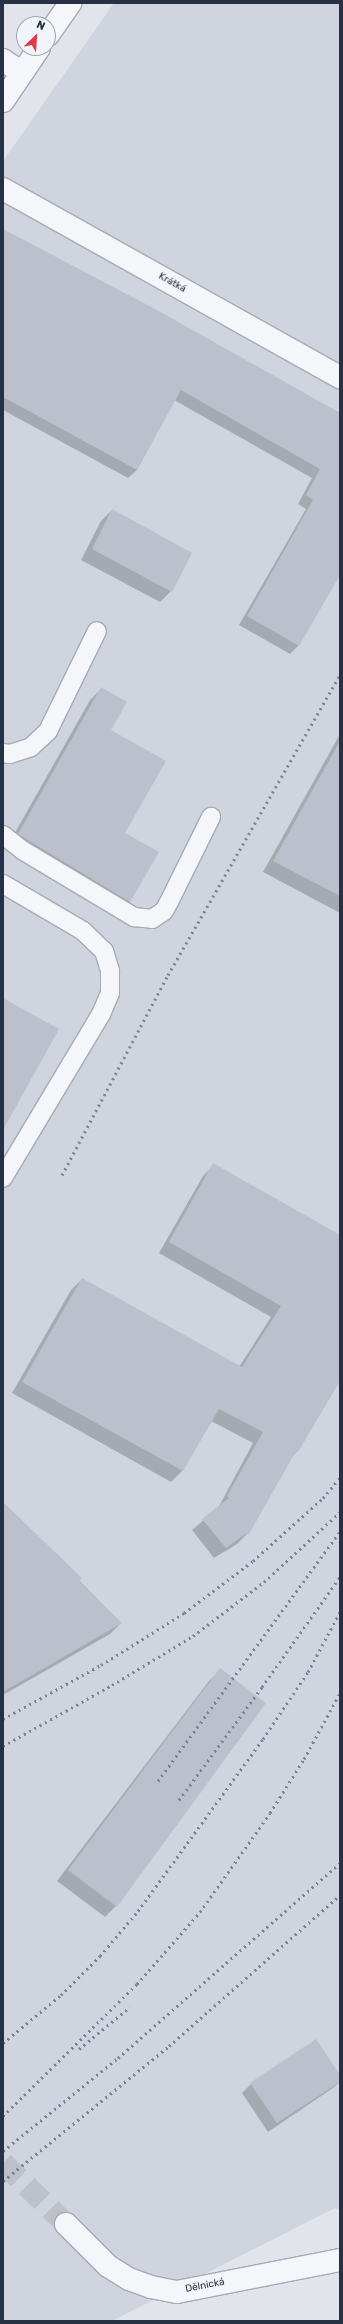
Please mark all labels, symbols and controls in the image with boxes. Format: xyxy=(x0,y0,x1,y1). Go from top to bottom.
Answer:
north arrow xyxy=(16,16,56,56)
text: N xyxy=(35,18,47,33)
street label: Krátká xyxy=(156,271,188,295)
street label: Dělnická xyxy=(184,2276,226,2296)

